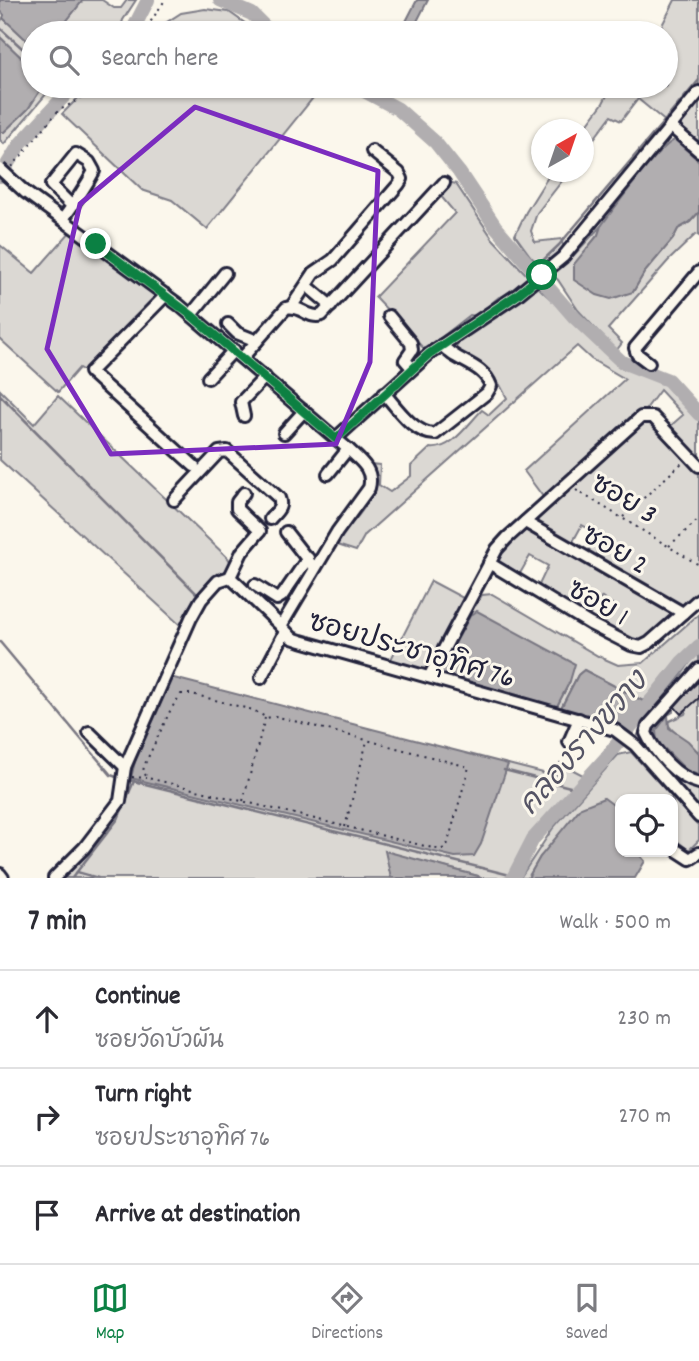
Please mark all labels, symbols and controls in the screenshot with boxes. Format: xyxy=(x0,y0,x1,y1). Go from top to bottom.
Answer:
search box xyxy=(21,21,678,98)
icon: search xyxy=(45,41,83,79)
text: Search here xyxy=(101,41,219,78)
north arrow xyxy=(531,119,594,182)
route end xyxy=(80,228,111,259)
route start xyxy=(526,259,557,290)
street label: ซอย 3 xyxy=(582,466,663,537)
street label: ซอย 2 xyxy=(573,517,654,587)
street label: ซอย 1 xyxy=(558,572,635,639)
street label: ซอยประชาอุทิศ 76 xyxy=(303,603,519,701)
water label: คลองรางขวาง xyxy=(511,661,662,826)
map controls xyxy=(615,794,678,857)
button: locate xyxy=(615,794,678,857)
text: 7 min xyxy=(28,902,86,945)
text: Walk · 500 m xyxy=(560,907,671,940)
text: Continue xyxy=(95,979,180,1016)
icon: ahead xyxy=(28,1000,66,1038)
text: 230 m xyxy=(617,1003,671,1036)
text: ซอยวัดบัวผัน xyxy=(95,1026,224,1059)
text: Turn right xyxy=(95,1077,192,1114)
icon: right xyxy=(28,1098,66,1136)
text: 270 m xyxy=(619,1101,671,1134)
text: ซอยประชาอุทิศ 76 xyxy=(95,1124,270,1157)
icon: arrive xyxy=(28,1196,66,1234)
text: Arrive at destination xyxy=(95,1197,300,1234)
tab: Map xyxy=(91,1279,129,1348)
tab: Directions xyxy=(311,1279,383,1348)
tab: Saved xyxy=(565,1279,608,1348)

